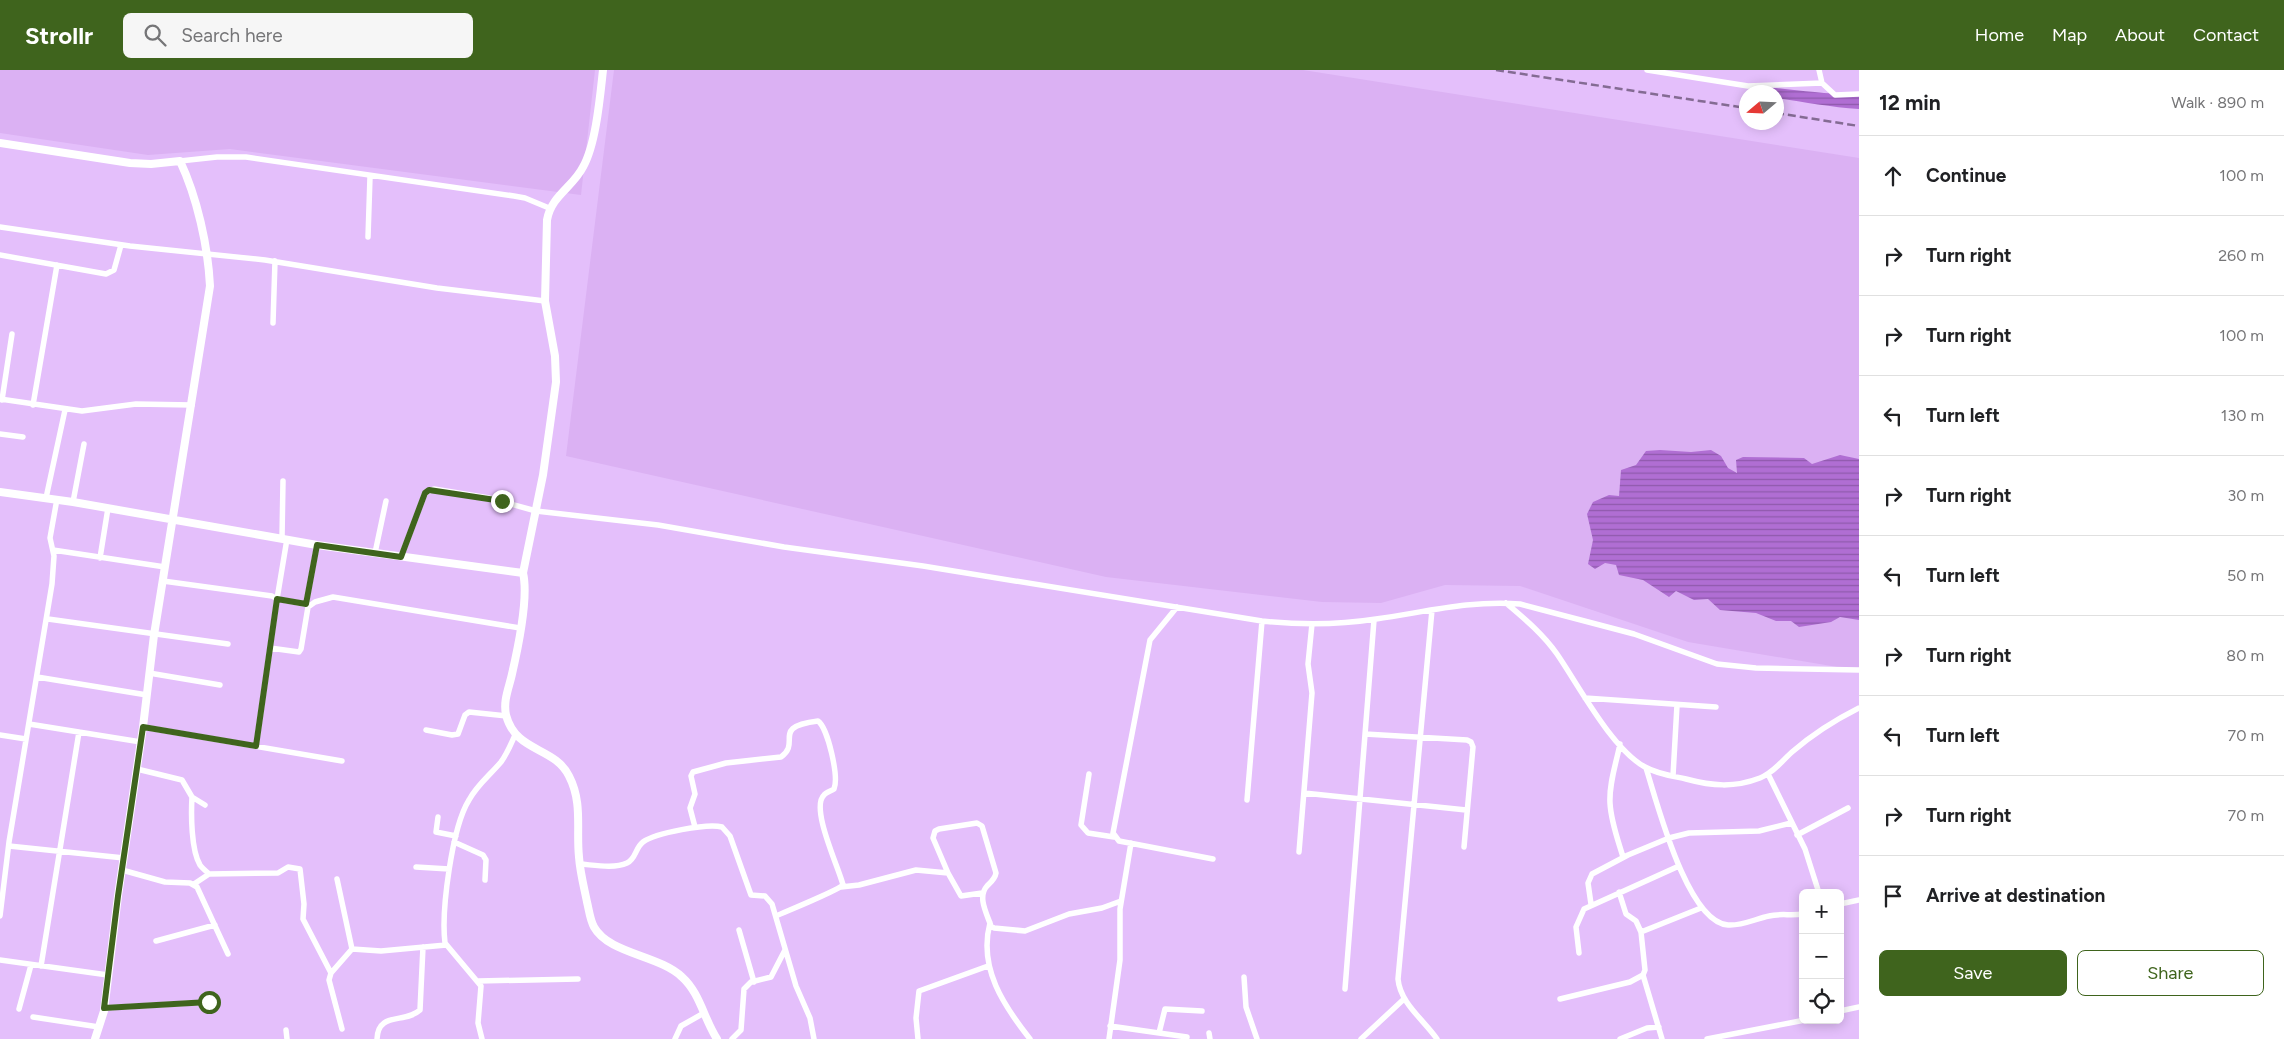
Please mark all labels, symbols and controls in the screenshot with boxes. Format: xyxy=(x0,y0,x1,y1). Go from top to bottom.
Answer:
search box xyxy=(123,13,473,58)
text: Strollr xyxy=(25,21,93,50)
icon: search xyxy=(141,21,169,49)
text: Search here xyxy=(181,24,283,47)
text: Home xyxy=(1975,24,2024,46)
text: Map xyxy=(2052,24,2087,46)
text: About xyxy=(2115,24,2165,46)
text: Contact xyxy=(2193,24,2259,46)
north arrow xyxy=(1739,85,1784,130)
text: 12 min xyxy=(1879,90,1941,115)
text: Walk · 890 m xyxy=(2171,93,2264,112)
icon: ahead xyxy=(1879,162,1907,190)
text: Continue xyxy=(1926,164,2006,187)
text: 100 m xyxy=(2219,166,2264,185)
icon: right xyxy=(1879,242,1907,270)
text: Turn right xyxy=(1926,244,2012,267)
text: 260 m xyxy=(2218,246,2264,265)
icon: right xyxy=(1879,322,1907,350)
text: Turn right xyxy=(1926,324,2012,347)
text: 100 m xyxy=(2219,326,2264,345)
icon: left xyxy=(1879,402,1907,430)
text: Turn left xyxy=(1926,404,2000,427)
text: 130 m xyxy=(2221,406,2264,425)
icon: right xyxy=(1879,482,1907,510)
text: Turn right xyxy=(1926,484,2012,507)
text: 30 m xyxy=(2227,486,2264,505)
route end xyxy=(491,490,514,513)
icon: left xyxy=(1879,562,1907,590)
text: Turn left xyxy=(1926,564,2000,587)
text: 50 m xyxy=(2227,566,2264,585)
icon: right xyxy=(1879,642,1907,670)
text: Turn right xyxy=(1926,644,2012,667)
text: 80 m xyxy=(2226,646,2264,665)
icon: left xyxy=(1879,722,1907,750)
text: Turn left xyxy=(1926,724,2000,747)
text: 70 m xyxy=(2228,726,2264,745)
icon: right xyxy=(1879,802,1907,830)
text: Turn right xyxy=(1926,804,2012,827)
text: 70 m xyxy=(2228,806,2264,825)
icon: arrive xyxy=(1879,882,1907,910)
text: Arrive at destination xyxy=(1926,884,2105,907)
map controls xyxy=(1799,889,1844,1024)
button: + xyxy=(1799,889,1844,934)
button: − xyxy=(1799,934,1844,979)
button: Save xyxy=(1879,950,2067,996)
button: Share xyxy=(2077,950,2264,996)
button: locate xyxy=(1799,979,1844,1024)
route start xyxy=(198,991,221,1014)

